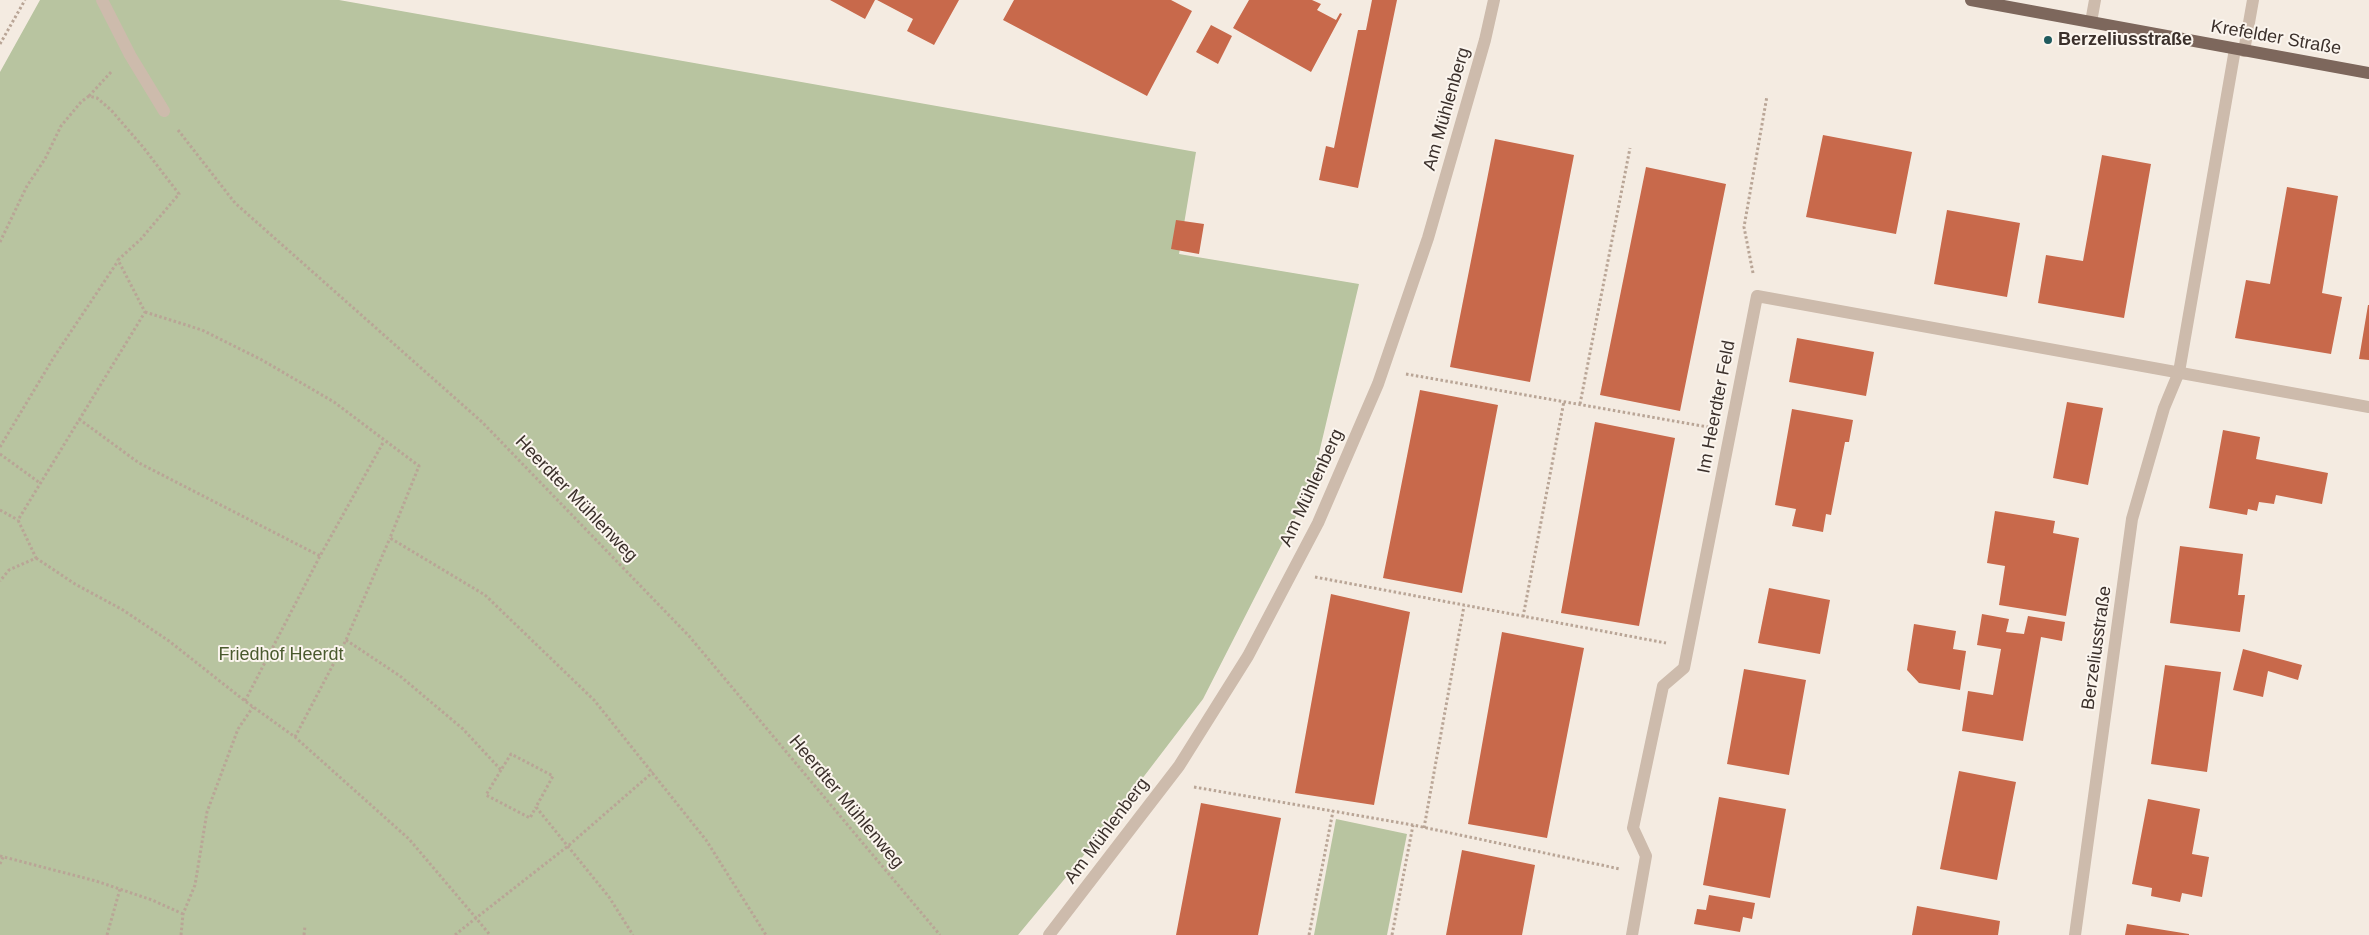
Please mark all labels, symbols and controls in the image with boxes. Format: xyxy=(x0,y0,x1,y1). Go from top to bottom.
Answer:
street label: Krefelder Straße xyxy=(2209,16,2343,60)
place label: Berzeliusstraße xyxy=(2058,29,2192,51)
marker: Berzeliusstraße xyxy=(2042,34,2054,46)
street label: Am Mühlenberg xyxy=(1419,45,1475,173)
street label: Im Heerdter Feld xyxy=(1694,339,1740,475)
street label: Am Mühlenberg xyxy=(1275,426,1349,550)
street label: Heerdter Mühlenweg xyxy=(510,431,642,567)
street label: Berzeliusstraße xyxy=(2078,585,2116,711)
park label: Friedhof Heerdt xyxy=(218,644,344,666)
street label: Heerdter Mühlenweg xyxy=(784,731,908,873)
street label: Am Mühlenberg xyxy=(1060,774,1154,888)

